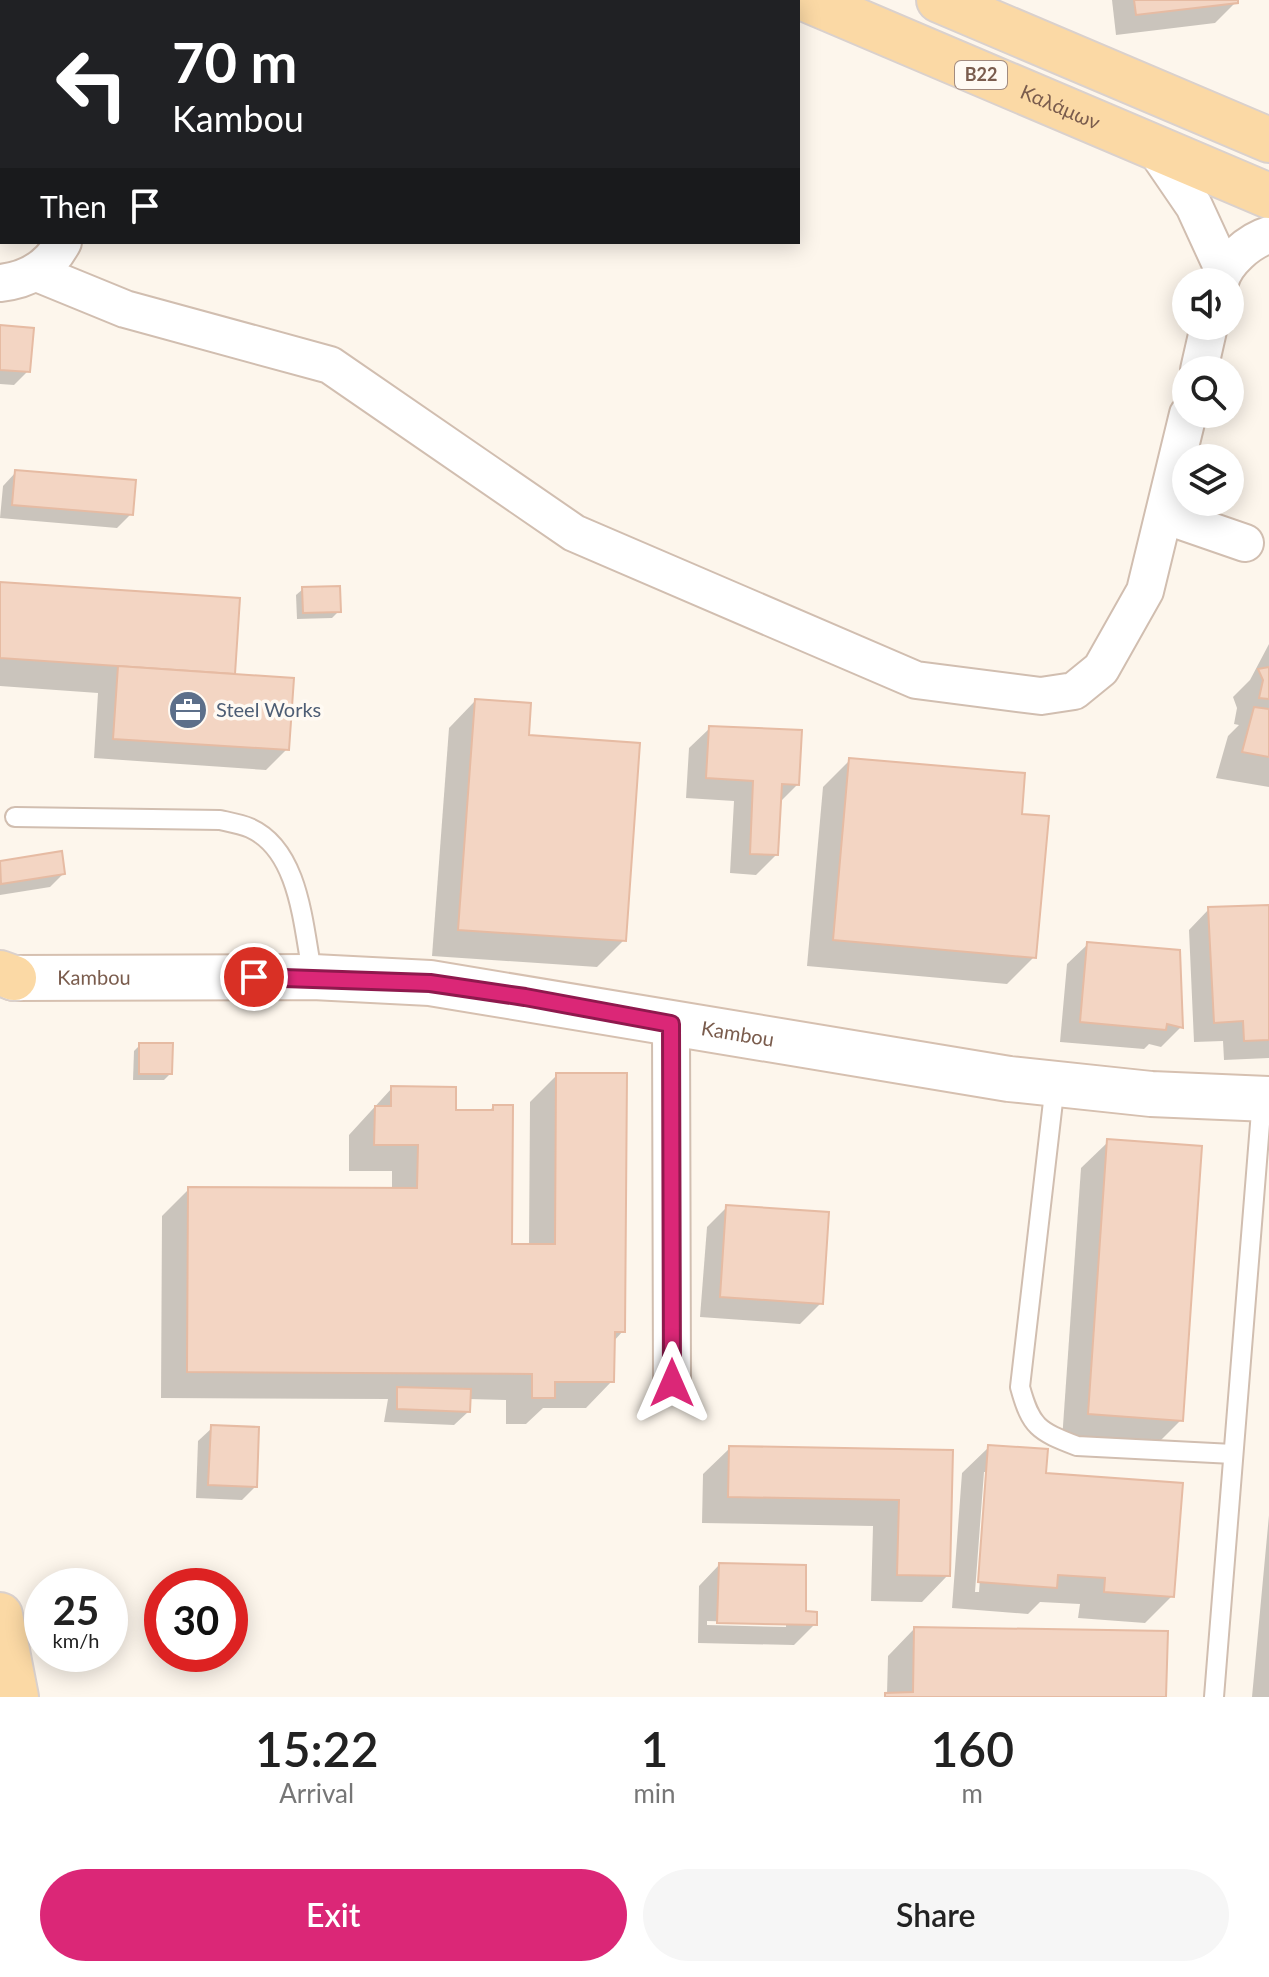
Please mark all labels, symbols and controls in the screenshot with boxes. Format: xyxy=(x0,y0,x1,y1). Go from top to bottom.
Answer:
text: 70 m xyxy=(172,28,297,95)
icon: left xyxy=(40,32,144,136)
road number: B22 xyxy=(955,61,1007,89)
street label: Καλάμων xyxy=(1017,79,1104,134)
text: Kambou xyxy=(172,96,304,140)
icon: arrive xyxy=(123,184,167,228)
text: Then xyxy=(40,188,107,224)
map controls xyxy=(1172,268,1244,516)
button: sound xyxy=(1172,268,1244,340)
button: search xyxy=(1172,356,1244,428)
button: layers xyxy=(1172,444,1244,516)
office icon: Steel Works xyxy=(167,689,209,731)
place label: Steel Works xyxy=(216,697,321,721)
pin xyxy=(220,943,288,1011)
icon: arrive xyxy=(232,955,276,999)
street label: Kambou xyxy=(57,965,131,989)
street label: Kambou xyxy=(700,1015,776,1051)
position arrow xyxy=(630,1341,714,1425)
speed limit sign: 30 xyxy=(144,1568,248,1672)
text: 25 xyxy=(53,1586,99,1634)
text: km/h xyxy=(53,1628,99,1652)
text: 15:22 xyxy=(255,1720,379,1777)
text: 1 xyxy=(641,1720,668,1777)
text: 160 xyxy=(931,1720,1014,1777)
text: Arrival xyxy=(279,1777,354,1809)
text: min xyxy=(633,1777,676,1809)
text: m xyxy=(962,1777,983,1809)
button: Exit xyxy=(40,1869,627,1961)
button: Share xyxy=(643,1869,1229,1961)

